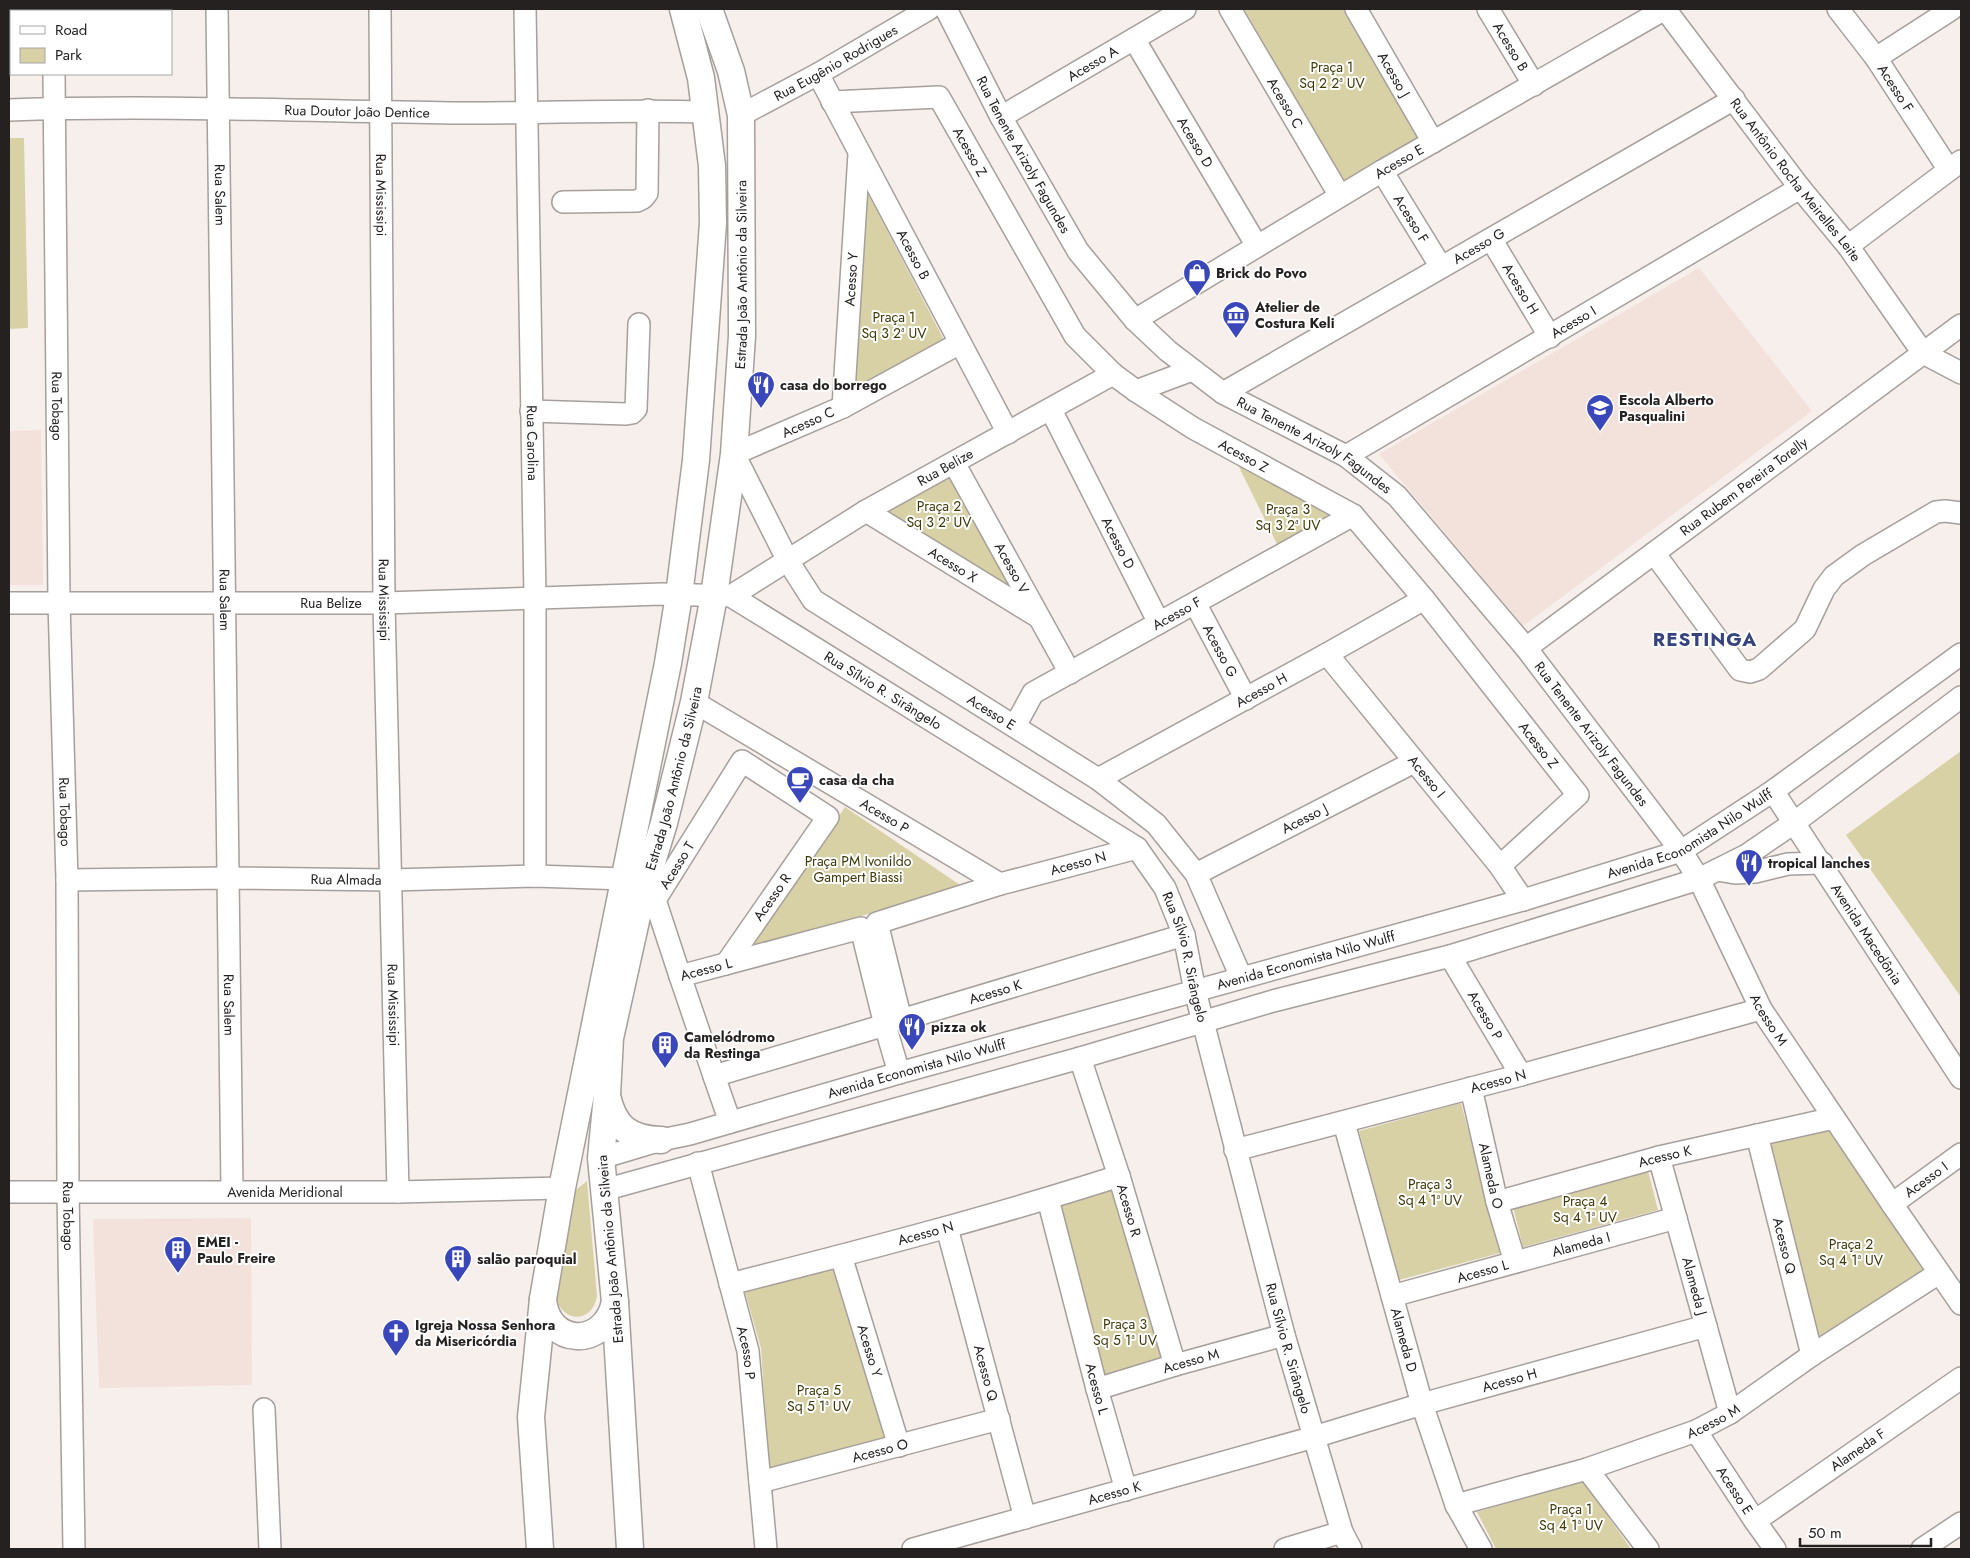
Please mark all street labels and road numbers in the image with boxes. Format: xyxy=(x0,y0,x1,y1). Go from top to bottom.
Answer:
street label: Acesso B xyxy=(1488,18,1533,75)
street label: Rua Eugênio Rodrigues xyxy=(770,19,901,106)
street label: Acesso A xyxy=(1063,40,1122,86)
street label: Acesso J xyxy=(1373,48,1415,101)
street label: Acesso F xyxy=(1873,60,1919,116)
street label: Rua Tenente Arizoly Fagundes xyxy=(972,72,1076,237)
street label: Acesso C xyxy=(1262,74,1308,132)
street label: Rua Antônio Rocha Meirelles Leite xyxy=(1726,94,1866,265)
street label: Rua Doutor João Dentice xyxy=(284,100,430,123)
street label: Acesso D xyxy=(1172,113,1218,171)
street label: Acesso Z xyxy=(948,123,992,180)
street label: Acesso E xyxy=(1370,139,1427,183)
street label: Rua Mississipi xyxy=(371,154,392,236)
street label: Rua Salem xyxy=(210,164,231,226)
street label: Estrada João Antônio da Silveira xyxy=(730,180,752,370)
street label: Acesso F xyxy=(1389,191,1434,247)
street label: Acesso G xyxy=(1449,223,1509,269)
street label: Acesso B xyxy=(892,226,935,283)
street label: Acesso Y xyxy=(839,251,863,307)
street label: Acesso H xyxy=(1498,259,1544,318)
street label: Acesso I xyxy=(1547,301,1600,343)
street label: Rua Tobago xyxy=(47,371,67,441)
street label: Rua Tenente Arizoly Fagundes xyxy=(1233,392,1396,498)
street label: Acesso C xyxy=(778,402,838,442)
street label: Rua Carolina xyxy=(522,405,543,481)
street label: Rua Rubem Pereira Torelly xyxy=(1676,432,1812,541)
street label: Acesso Z xyxy=(1215,434,1272,477)
street label: Rua Belize xyxy=(913,443,977,491)
street label: Acesso D xyxy=(1097,513,1140,572)
street label: Acesso V xyxy=(990,539,1035,598)
street label: Acesso X xyxy=(925,542,981,587)
street label: Rua Mississipi xyxy=(374,559,395,642)
street label: Rua Salem xyxy=(215,569,235,631)
street label: Acesso F xyxy=(1149,591,1205,635)
street label: Rua Belize xyxy=(300,593,362,613)
street label: Acesso G xyxy=(1198,621,1243,681)
street label: Rua Sílvio R. Sirângelo xyxy=(820,646,946,735)
street label: Rua Tenente Arizoly Fagundes xyxy=(1530,657,1653,811)
street label: Acesso H xyxy=(1232,668,1291,712)
street label: Estrada João Antônio da Silveira xyxy=(640,685,707,873)
street label: Acesso E xyxy=(963,689,1020,735)
street label: Acesso Z xyxy=(1514,717,1563,773)
street label: Acesso I xyxy=(1403,751,1450,802)
street label: Rua Tobago xyxy=(54,777,76,847)
street label: Avenida Economista Nilo Wulff xyxy=(1604,784,1777,883)
street label: Acesso P xyxy=(856,793,913,838)
street label: Acesso J xyxy=(1278,798,1331,839)
street label: Acesso T xyxy=(654,837,700,893)
street label: Acesso N xyxy=(1048,846,1108,880)
street label: Rua Almada xyxy=(310,869,382,890)
street label: Acesso R xyxy=(748,869,796,925)
street label: Avenida Macedônia xyxy=(1826,880,1907,988)
street label: Rua Sílvio R. Sirângelo xyxy=(1157,889,1213,1025)
street label: Avenida Economista Nilo Wulff xyxy=(1214,926,1398,995)
street label: Acesso L xyxy=(678,953,735,986)
street label: Rua Mississipi xyxy=(383,963,405,1046)
street label: Rua Salem xyxy=(219,974,240,1036)
street label: Acesso K xyxy=(966,974,1024,1009)
street label: Acesso P xyxy=(1463,987,1508,1044)
street label: Acesso M xyxy=(1745,991,1793,1049)
street label: Avenida Economista Nilo Wulff xyxy=(825,1034,1009,1103)
street label: Acesso N xyxy=(1468,1064,1528,1098)
street label: Acesso K xyxy=(1636,1140,1693,1172)
street label: Alameda O xyxy=(1474,1141,1509,1211)
street label: Estrada João Antônio da Silveira xyxy=(592,1154,628,1344)
street label: Acesso I xyxy=(1900,1157,1952,1202)
street label: Rua Tobago xyxy=(58,1181,79,1251)
street label: Acesso R xyxy=(1112,1181,1146,1239)
street label: Avenida Meridional xyxy=(227,1182,343,1202)
street label: Acesso Q xyxy=(1768,1215,1802,1277)
street label: Acesso N xyxy=(895,1216,956,1250)
street label: Alameda I xyxy=(1550,1227,1612,1262)
street label: Acesso L xyxy=(1455,1254,1511,1288)
street label: Alameda J xyxy=(1677,1255,1712,1318)
street label: Rua Sílvio R. Sirângelo xyxy=(1261,1281,1317,1416)
street label: Alameda D xyxy=(1386,1305,1423,1374)
street label: Acesso Y xyxy=(852,1322,887,1380)
street label: Acesso P xyxy=(732,1324,761,1381)
street label: Acesso Q xyxy=(969,1343,1003,1404)
street label: Acesso M xyxy=(1160,1343,1221,1378)
street label: Acesso L xyxy=(1081,1361,1114,1418)
street label: Acesso H xyxy=(1480,1363,1539,1397)
street label: Acesso M xyxy=(1684,1399,1744,1443)
street label: Alameda F xyxy=(1826,1423,1889,1476)
street label: Acesso O xyxy=(850,1433,910,1467)
street label: Acesso E xyxy=(1712,1462,1758,1518)
street label: Acesso K xyxy=(1085,1476,1143,1510)

